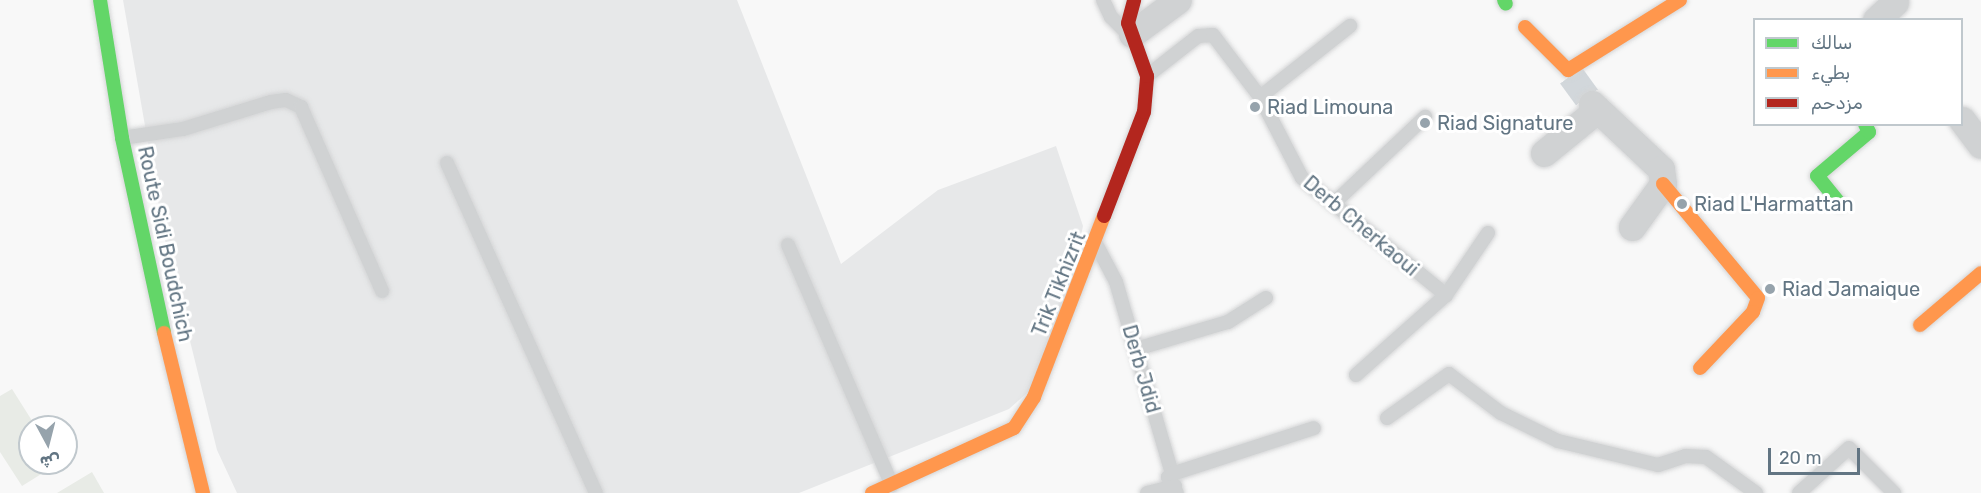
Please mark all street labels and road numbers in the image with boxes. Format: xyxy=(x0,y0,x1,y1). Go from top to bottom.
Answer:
street label: Route Sidi Boudchich xyxy=(133,144,197,344)
street label: Derb Cherkaoui xyxy=(1298,171,1424,281)
street label: Trik Tikhizrit xyxy=(1027,228,1091,340)
street label: Derb Jdid xyxy=(1117,322,1165,416)

